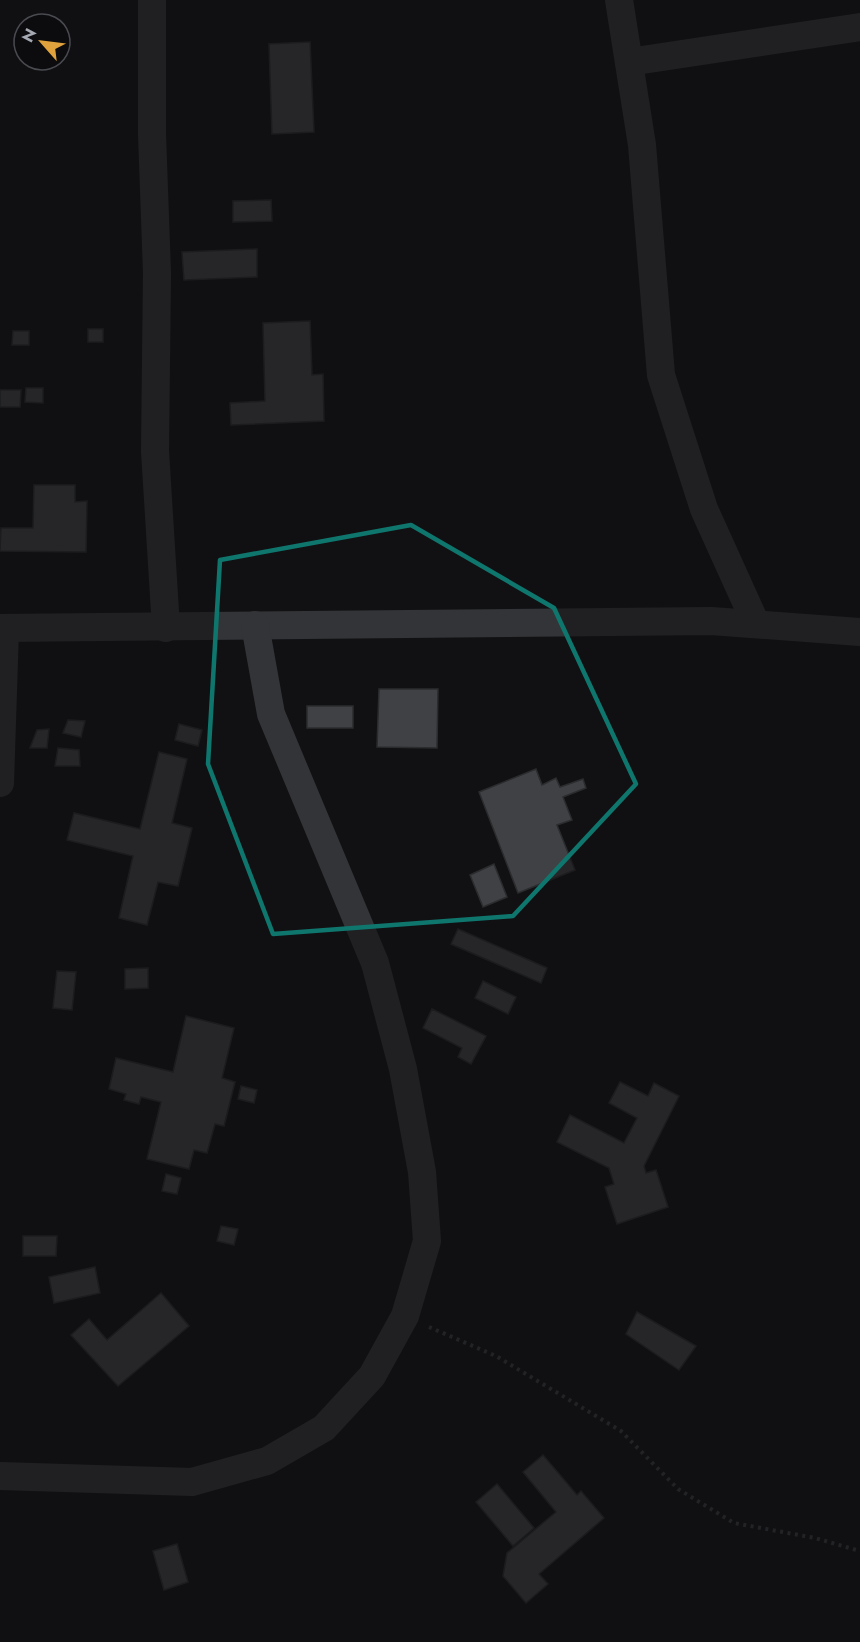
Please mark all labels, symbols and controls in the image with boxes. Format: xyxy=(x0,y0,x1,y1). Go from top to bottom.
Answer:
north arrow xyxy=(12,12,72,72)
text: N xyxy=(16,24,42,46)

